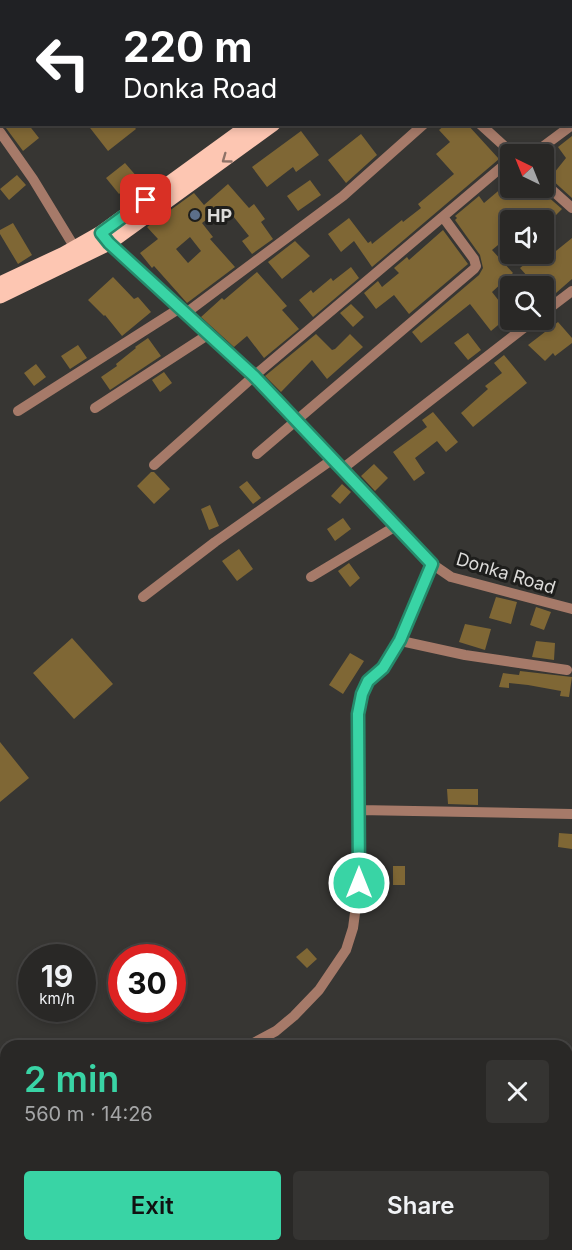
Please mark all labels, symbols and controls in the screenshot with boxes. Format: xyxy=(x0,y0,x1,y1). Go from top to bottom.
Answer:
text: 220 m xyxy=(123,21,253,72)
icon: left xyxy=(24,24,102,102)
text: Donka Road xyxy=(123,72,277,105)
north arrow xyxy=(500,144,554,198)
map controls xyxy=(500,144,554,330)
one-way arrow xyxy=(222,152,233,163)
pin xyxy=(120,174,171,225)
icon: arrive xyxy=(129,183,162,216)
place label: HP xyxy=(207,205,232,226)
marker: HP xyxy=(188,208,202,222)
button: sound xyxy=(500,210,554,264)
button: search xyxy=(500,276,554,330)
street label: Donka Road xyxy=(454,548,558,598)
position arrow xyxy=(327,851,391,915)
speed limit sign: 30 xyxy=(108,944,186,1022)
text: 19 xyxy=(41,958,73,994)
text: km/h xyxy=(39,989,75,1008)
text: 2 min xyxy=(24,1057,119,1101)
button: close xyxy=(486,1060,549,1123)
text: 560 m · 14:26 xyxy=(24,1102,153,1126)
button: Exit xyxy=(24,1171,281,1240)
button: Share xyxy=(293,1171,549,1240)

